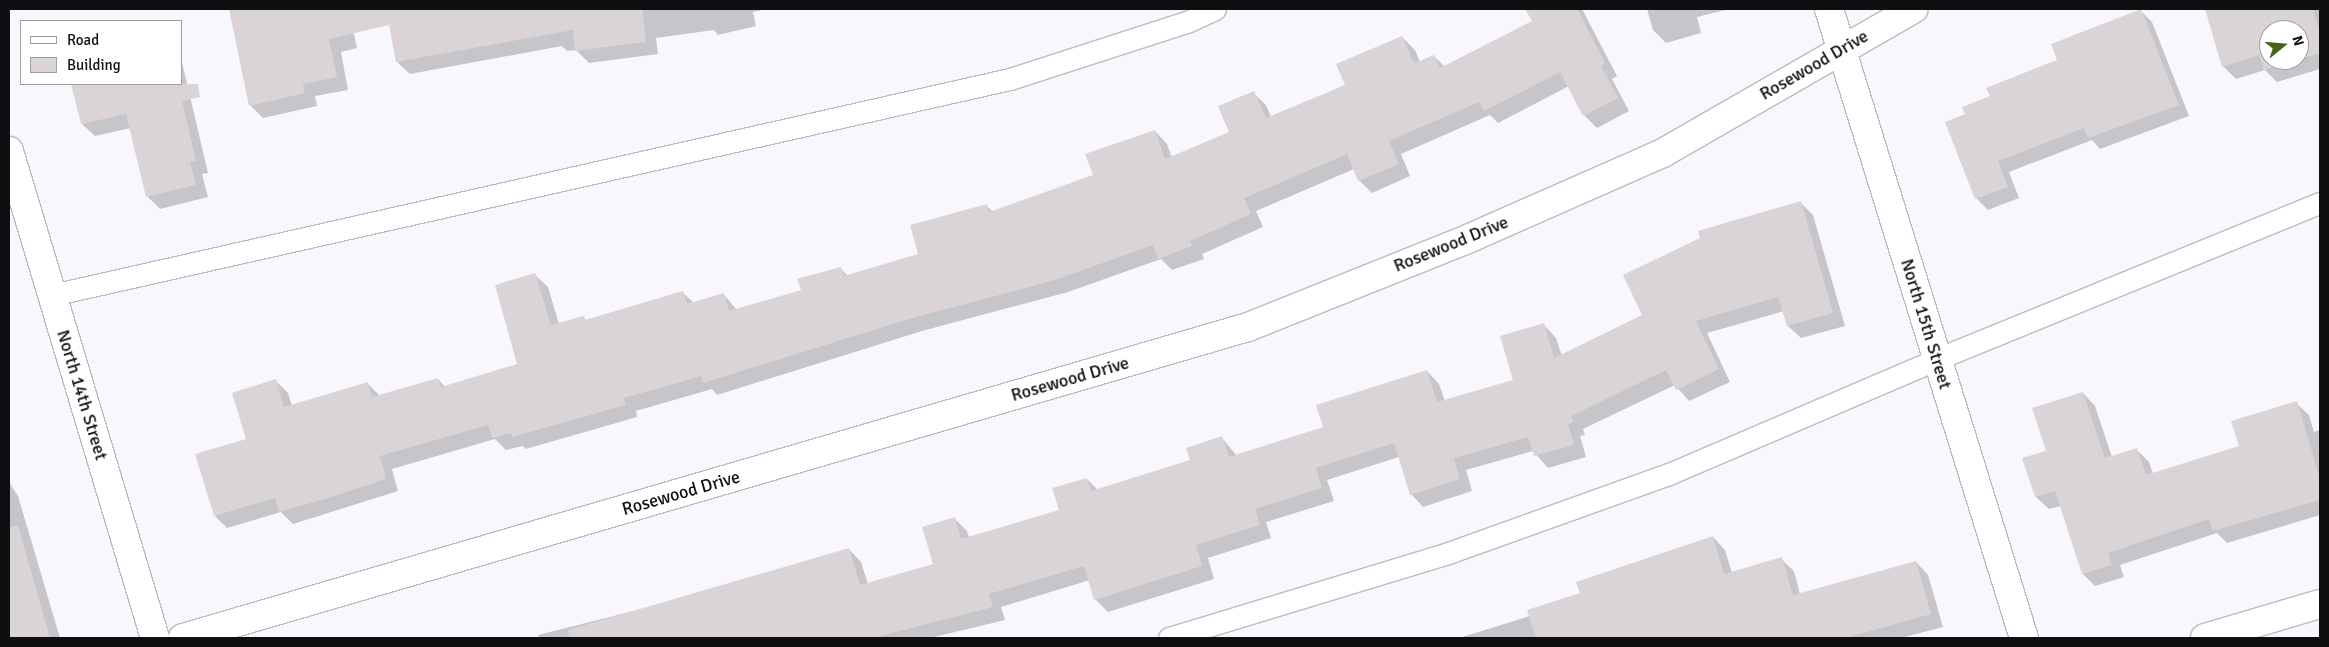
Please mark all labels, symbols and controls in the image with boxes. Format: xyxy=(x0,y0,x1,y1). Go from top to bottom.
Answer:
legend xyxy=(20,20,182,85)
north arrow xyxy=(2259,20,2309,70)
street label: Rosewood Drive xyxy=(1756,25,1872,105)
text: Road xyxy=(67,31,99,49)
text: N xyxy=(2288,34,2307,48)
text: Building xyxy=(67,56,121,74)
street label: Rosewood Drive xyxy=(1390,211,1512,277)
street label: North 15th Street xyxy=(1896,256,1956,392)
street label: North 14th Street xyxy=(52,327,112,463)
street label: Rosewood Drive xyxy=(1008,352,1132,406)
street label: Rosewood Drive xyxy=(619,466,743,520)

